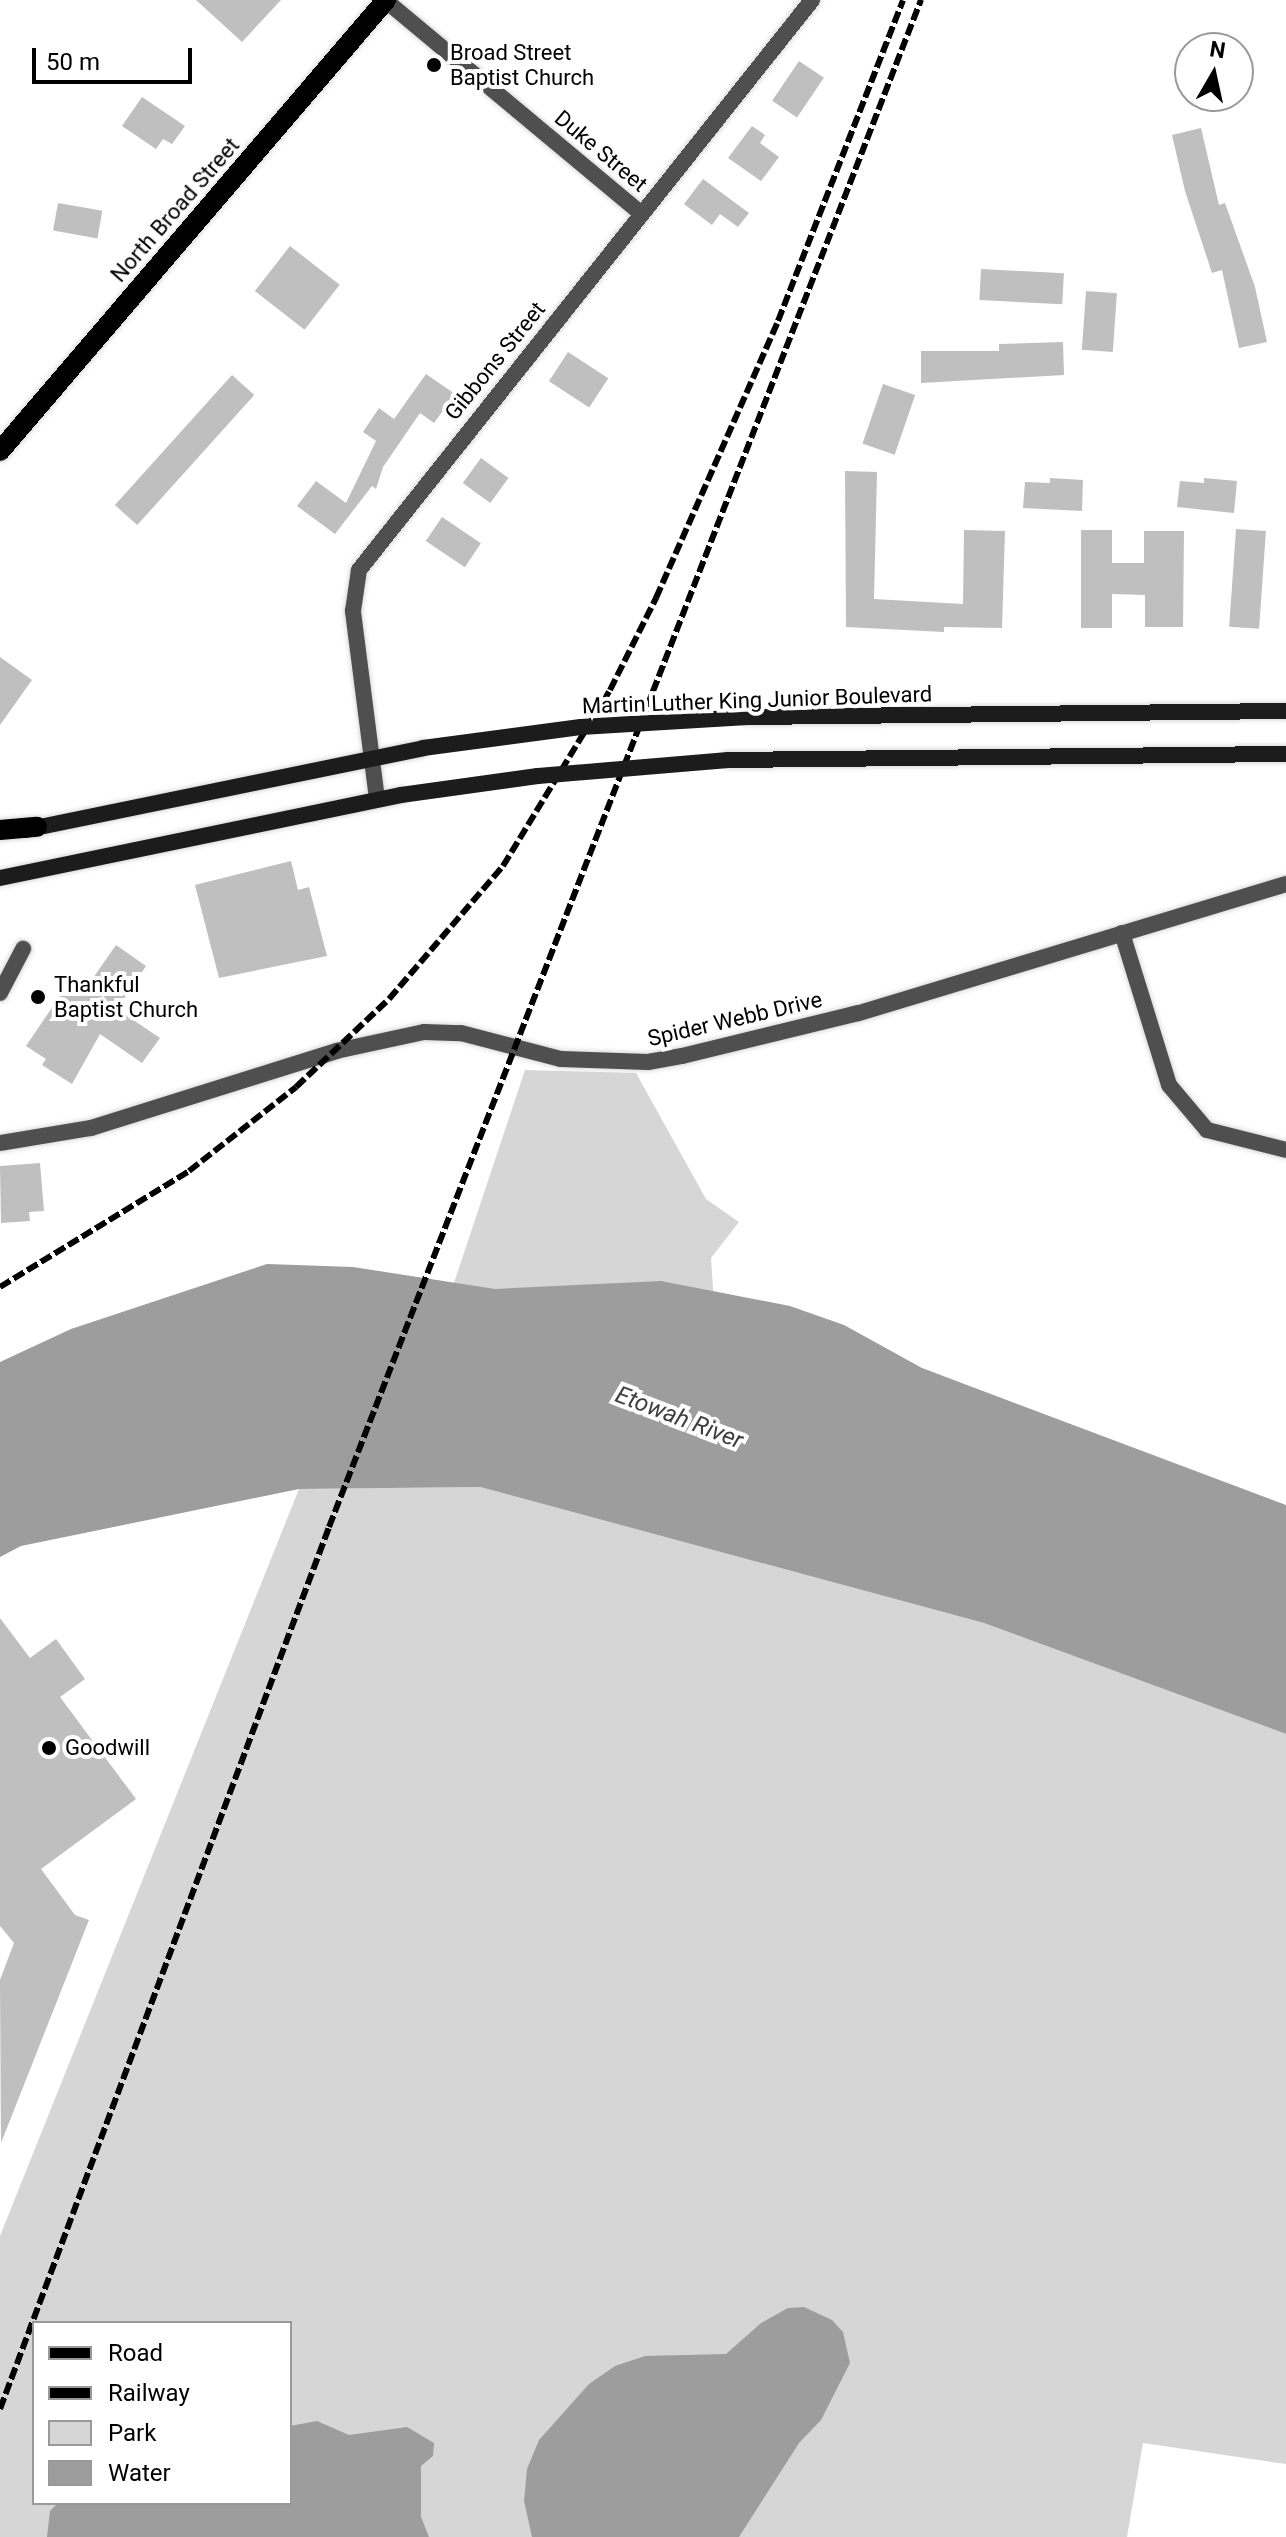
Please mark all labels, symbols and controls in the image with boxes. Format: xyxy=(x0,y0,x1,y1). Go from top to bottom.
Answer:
scale bar xyxy=(36,32,196,82)
north arrow xyxy=(1174,32,1254,112)
text: N xyxy=(1208,36,1227,63)
place label: Broad Street Baptist Church xyxy=(450,39,594,90)
text: 50 m xyxy=(46,48,100,76)
marker: Broad Street Baptist Church xyxy=(425,56,443,74)
street label: Duke Street xyxy=(549,105,653,197)
street label: North Broad Street xyxy=(105,133,245,287)
street label: Gibbons Street xyxy=(439,297,551,425)
street label: Martin Luther King Junior Boulevard xyxy=(581,681,933,719)
place label: Thankful Baptist Church xyxy=(54,971,198,1022)
street label: Spider Webb Drive xyxy=(645,986,825,1052)
marker: Thankful Baptist Church xyxy=(29,988,47,1006)
water label: Etowah River xyxy=(611,1381,747,1455)
place label: Goodwill xyxy=(65,1735,150,1761)
marker: Goodwill xyxy=(40,1739,58,1757)
legend xyxy=(32,2321,292,2505)
text: Road xyxy=(108,2339,163,2367)
text: Railway xyxy=(108,2379,190,2407)
text: Park xyxy=(108,2419,156,2447)
text: Water xyxy=(108,2459,171,2487)

